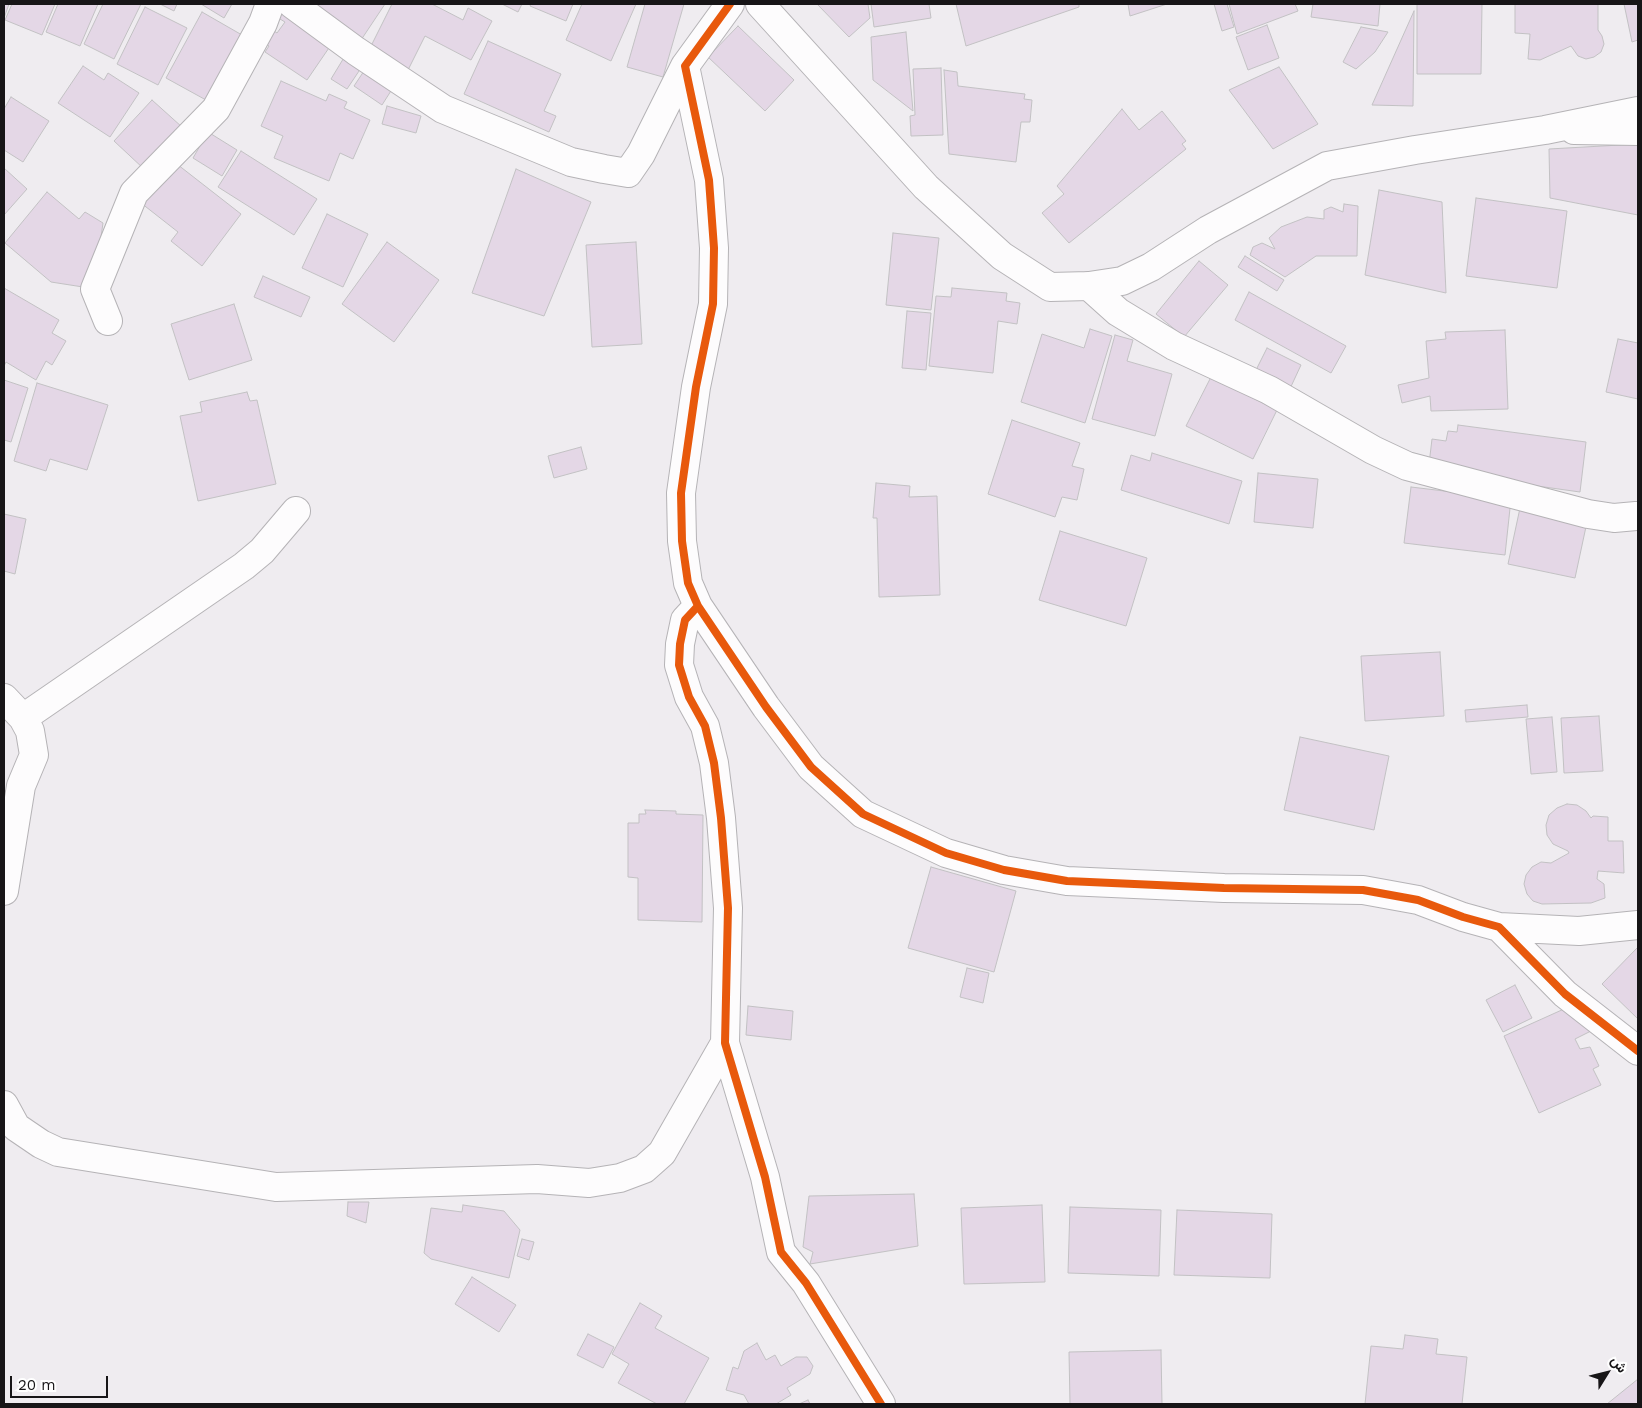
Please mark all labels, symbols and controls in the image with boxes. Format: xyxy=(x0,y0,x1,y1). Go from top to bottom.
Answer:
north arrow xyxy=(1582,1348,1632,1398)
text: ش xyxy=(1608,1353,1631,1376)
scale bar xyxy=(12,1366,110,1398)
text: 20 m xyxy=(18,1376,56,1394)

